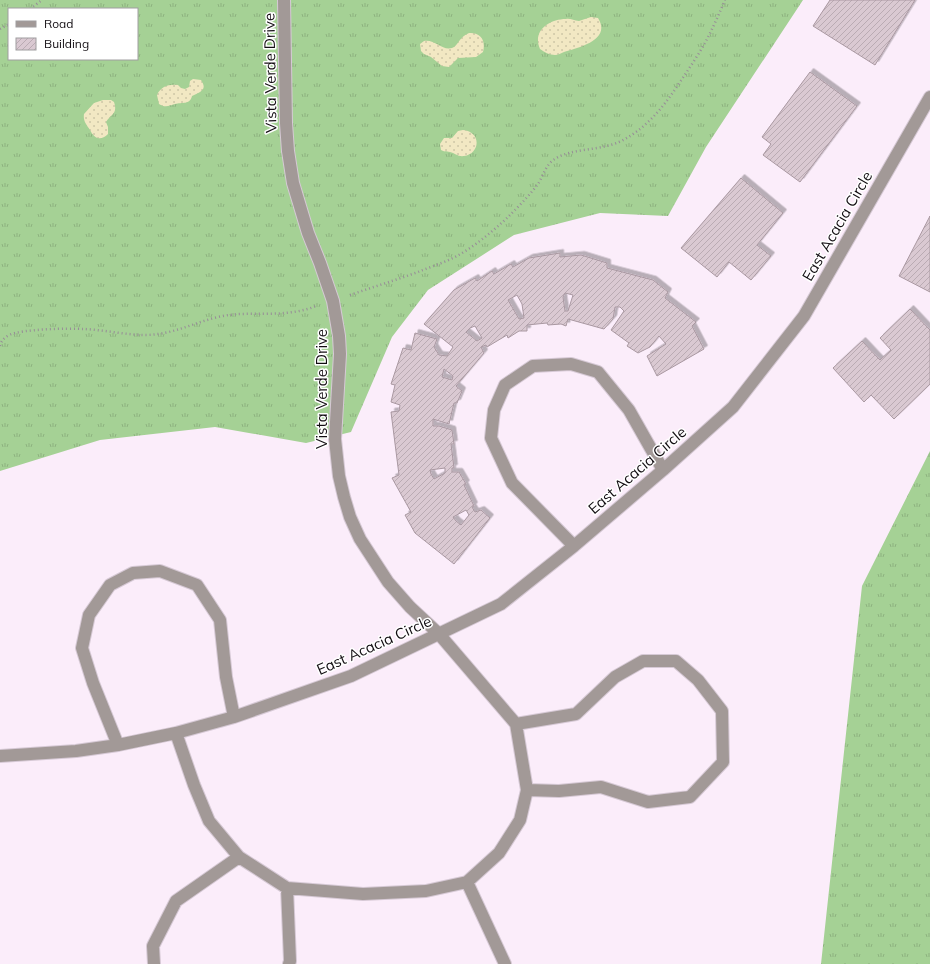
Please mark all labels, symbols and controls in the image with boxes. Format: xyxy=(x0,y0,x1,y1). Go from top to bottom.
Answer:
legend xyxy=(8,8,138,60)
street label: Vista Verde Drive xyxy=(259,13,281,133)
text: Road xyxy=(44,16,73,31)
text: Building xyxy=(44,36,89,51)
street label: East Acacia Circle xyxy=(798,168,876,284)
street label: Vista Verde Drive xyxy=(312,329,331,449)
street label: East Acacia Circle xyxy=(584,422,690,518)
street label: East Acacia Circle xyxy=(314,611,434,679)

